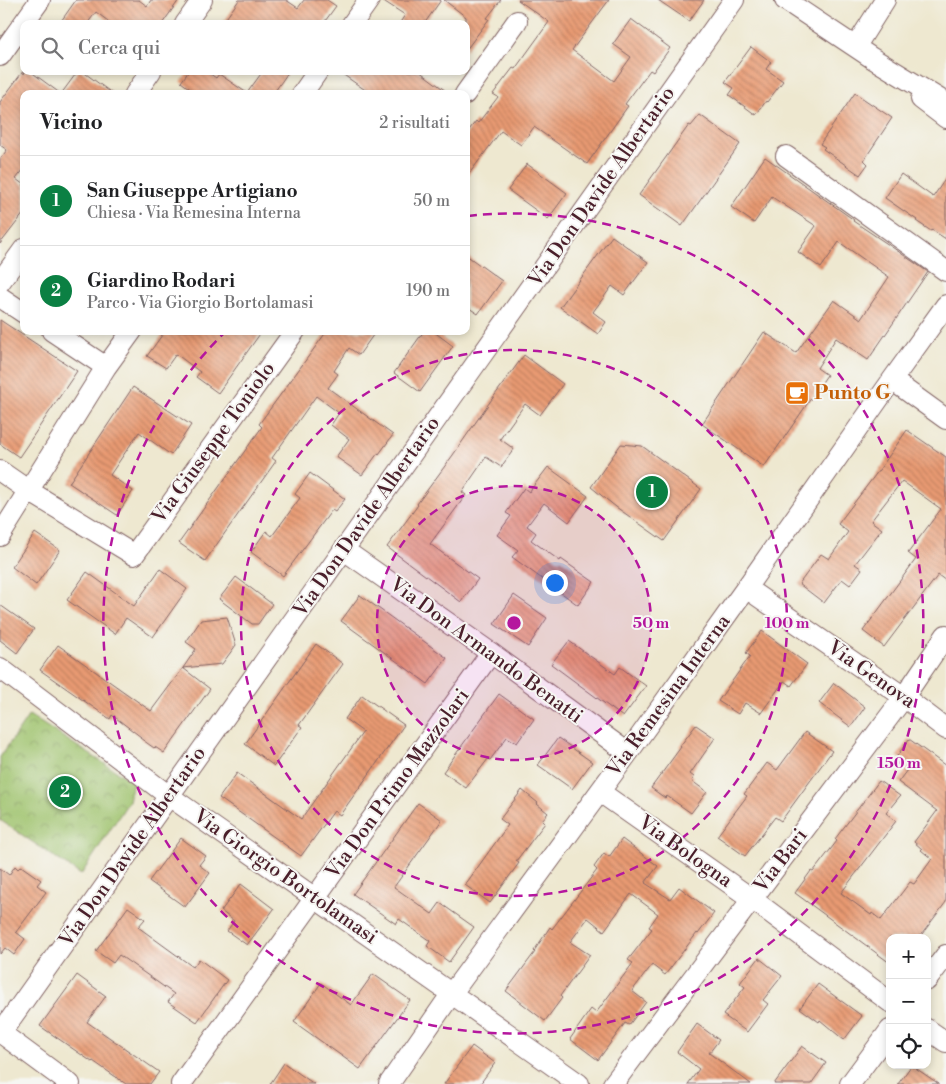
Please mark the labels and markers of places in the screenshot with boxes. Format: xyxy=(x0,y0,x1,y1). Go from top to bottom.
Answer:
cafe icon: Punto G xyxy=(784,380,810,406)
place label: Punto G xyxy=(814,381,891,406)
pin: 1 xyxy=(636,473,668,511)
centre of rings xyxy=(505,614,523,632)
pin: 2 xyxy=(49,773,81,811)

